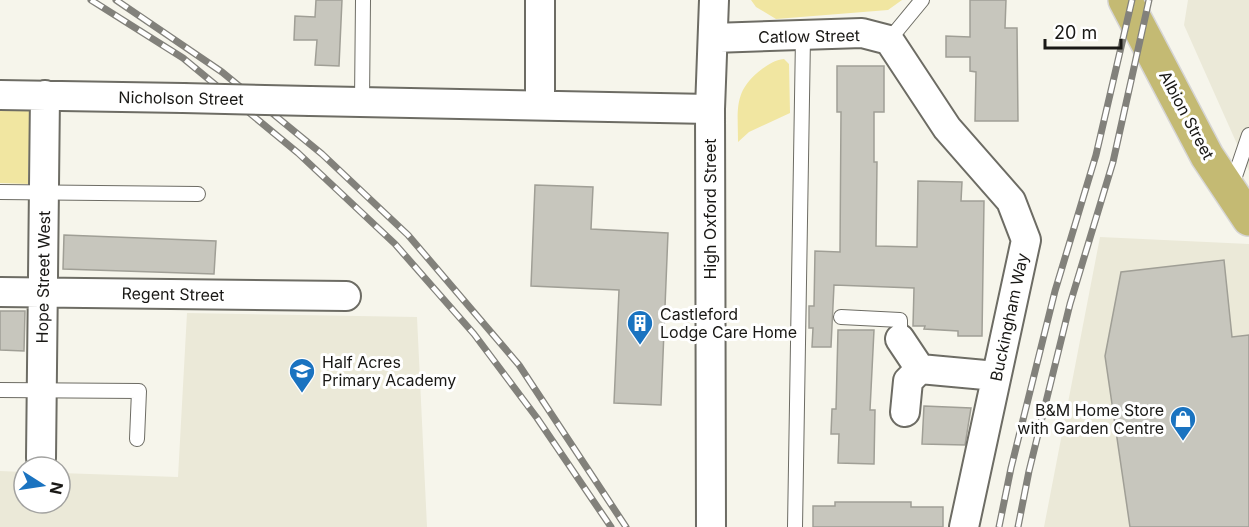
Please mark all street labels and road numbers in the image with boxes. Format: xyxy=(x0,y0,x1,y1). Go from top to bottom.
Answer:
street label: Catlow Street xyxy=(758,25,860,47)
street label: Albion Street xyxy=(1155,67,1219,163)
street label: Nicholson Street xyxy=(118,87,244,109)
street label: High Oxford Street xyxy=(700,138,720,280)
street label: Hope Street West xyxy=(32,210,54,344)
street label: Buckingham Way xyxy=(986,251,1032,383)
street label: Regent Street xyxy=(121,283,225,305)

